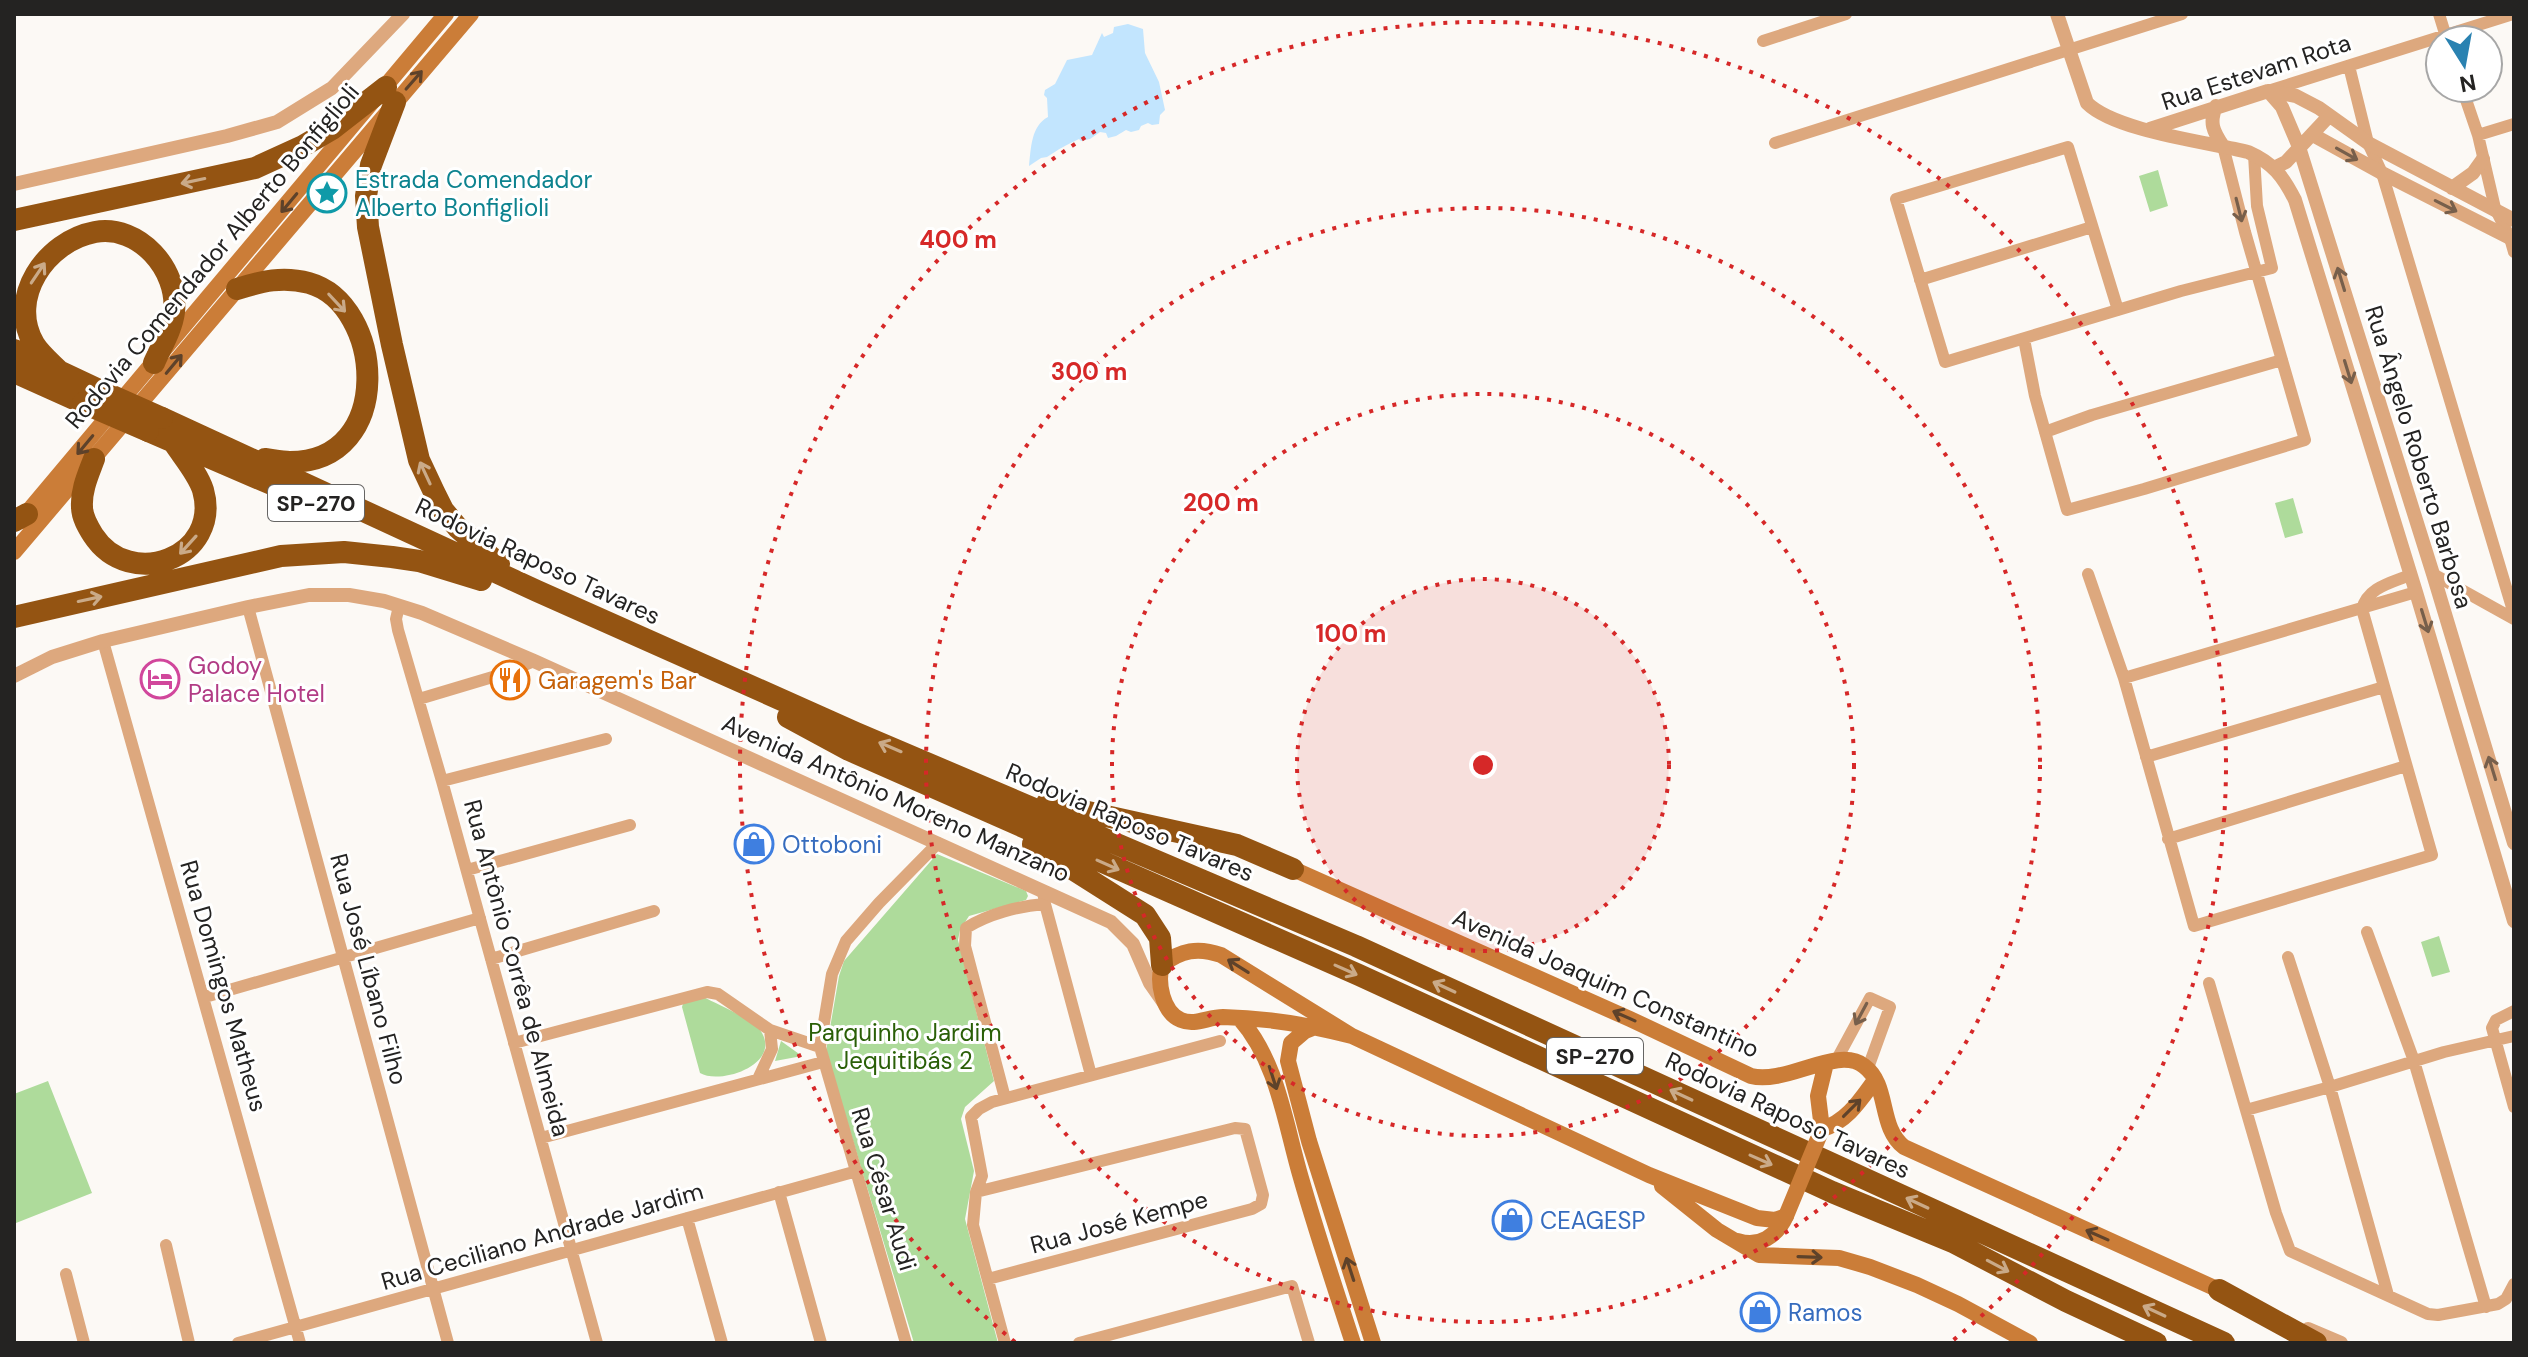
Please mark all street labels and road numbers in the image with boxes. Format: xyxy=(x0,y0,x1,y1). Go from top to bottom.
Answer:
street label: Rua Estevam Rota xyxy=(2157,27,2355,117)
street label: Rodovia Comendador Alberto Bonfiglioli xyxy=(58,77,366,435)
street label: Rua Ângelo Roberto Barbosa xyxy=(2358,302,2480,612)
road number: SP-270 xyxy=(268,485,364,521)
street label: Rodovia Raposo Tavares xyxy=(411,491,665,631)
street label: Avenida Antônio Moreno Manzano xyxy=(717,707,1075,889)
street label: Rodovia Raposo Tavares xyxy=(1001,756,1259,888)
street label: Rua Antônio Corrêa de Almeida xyxy=(457,796,577,1140)
street label: Rua José Líbano Filho xyxy=(323,850,415,1088)
street label: Rua Domingos Matheus xyxy=(173,857,275,1115)
street label: Avenida Joaquim Constantino xyxy=(1448,901,1764,1065)
road number: SP-270 xyxy=(1547,1038,1643,1074)
street label: Rodovia Raposo Tavares xyxy=(1661,1045,1915,1185)
street label: Rua César Audi xyxy=(844,1104,924,1274)
street label: Rua Ceciliano Andrade Jardim xyxy=(377,1175,707,1297)
street label: Rua José Kempe xyxy=(1027,1183,1211,1261)

